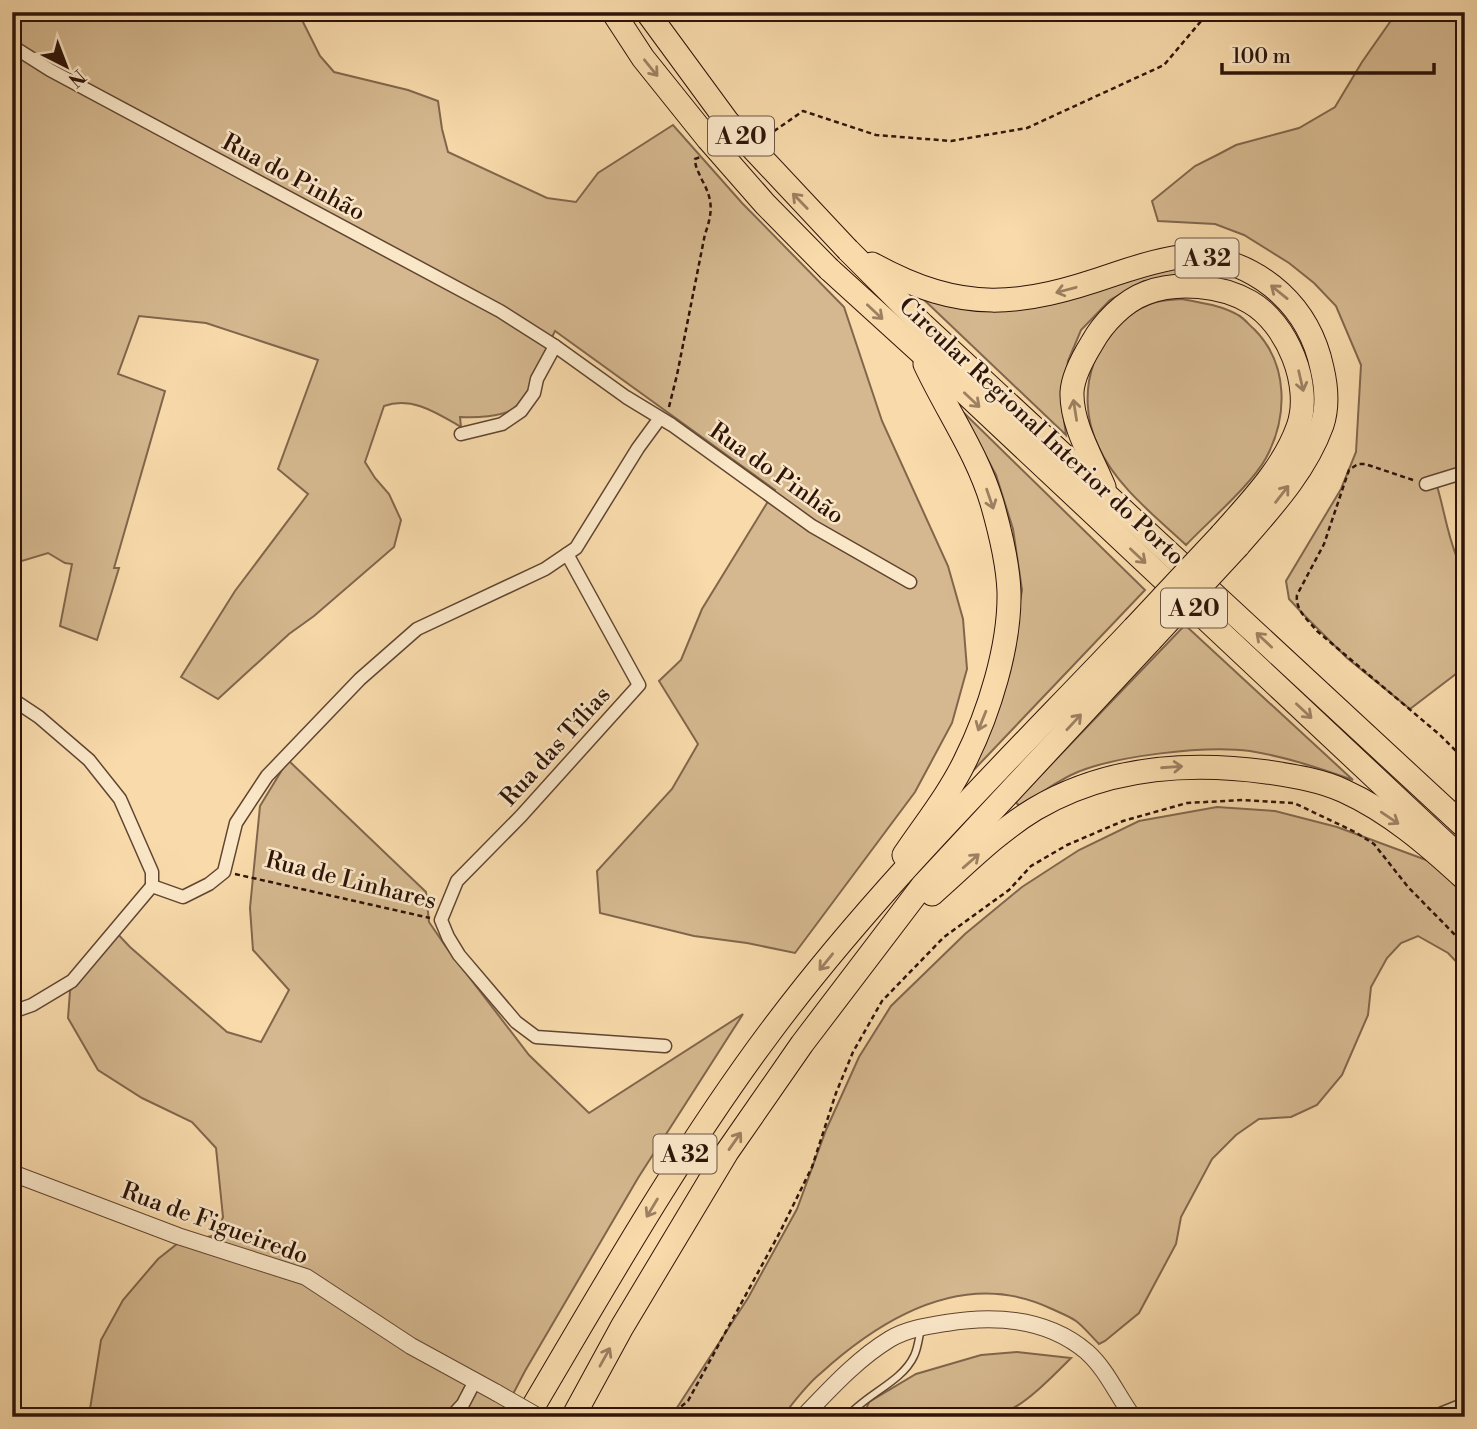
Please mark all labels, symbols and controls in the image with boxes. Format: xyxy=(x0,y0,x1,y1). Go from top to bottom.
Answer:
north arrow xyxy=(32,32,102,102)
scale bar xyxy=(1222,32,1433,76)
text: 100 m xyxy=(1232,44,1291,70)
one-way arrow xyxy=(644,59,659,77)
text: N xyxy=(63,64,90,92)
road number: A 20 xyxy=(708,116,774,155)
street label: Rua do Pinhão xyxy=(217,128,370,228)
one-way arrow xyxy=(792,193,809,210)
road number: A 32 xyxy=(1176,238,1238,278)
one-way arrow xyxy=(1055,284,1077,297)
one-way arrow xyxy=(1271,284,1289,300)
street label: Circular Regional Interior do Porto xyxy=(892,291,1191,572)
one-way arrow xyxy=(866,304,884,320)
one-way arrow xyxy=(1294,369,1308,392)
one-way arrow xyxy=(963,392,981,408)
one-way arrow xyxy=(1068,399,1081,422)
street label: Rua do Pinhão xyxy=(703,416,850,531)
one-way arrow xyxy=(1274,485,1289,503)
one-way arrow xyxy=(985,487,997,509)
one-way arrow xyxy=(1129,547,1146,564)
road number: A 20 xyxy=(1161,588,1227,628)
one-way arrow xyxy=(1255,632,1273,648)
street label: Rua das Tílias xyxy=(494,681,617,813)
one-way arrow xyxy=(1295,703,1312,720)
one-way arrow xyxy=(975,709,988,731)
one-way arrow xyxy=(1066,714,1083,731)
one-way arrow xyxy=(1161,760,1183,773)
one-way arrow xyxy=(1379,811,1399,825)
street label: Rua de Linhares xyxy=(262,845,439,917)
one-way arrow xyxy=(961,853,979,869)
one-way arrow xyxy=(818,952,833,971)
one-way arrow xyxy=(728,1132,742,1151)
road number: A 32 xyxy=(654,1134,716,1174)
street label: Rua de Figueiredo xyxy=(117,1176,312,1272)
one-way arrow xyxy=(645,1197,659,1217)
one-way arrow xyxy=(599,1347,613,1368)

